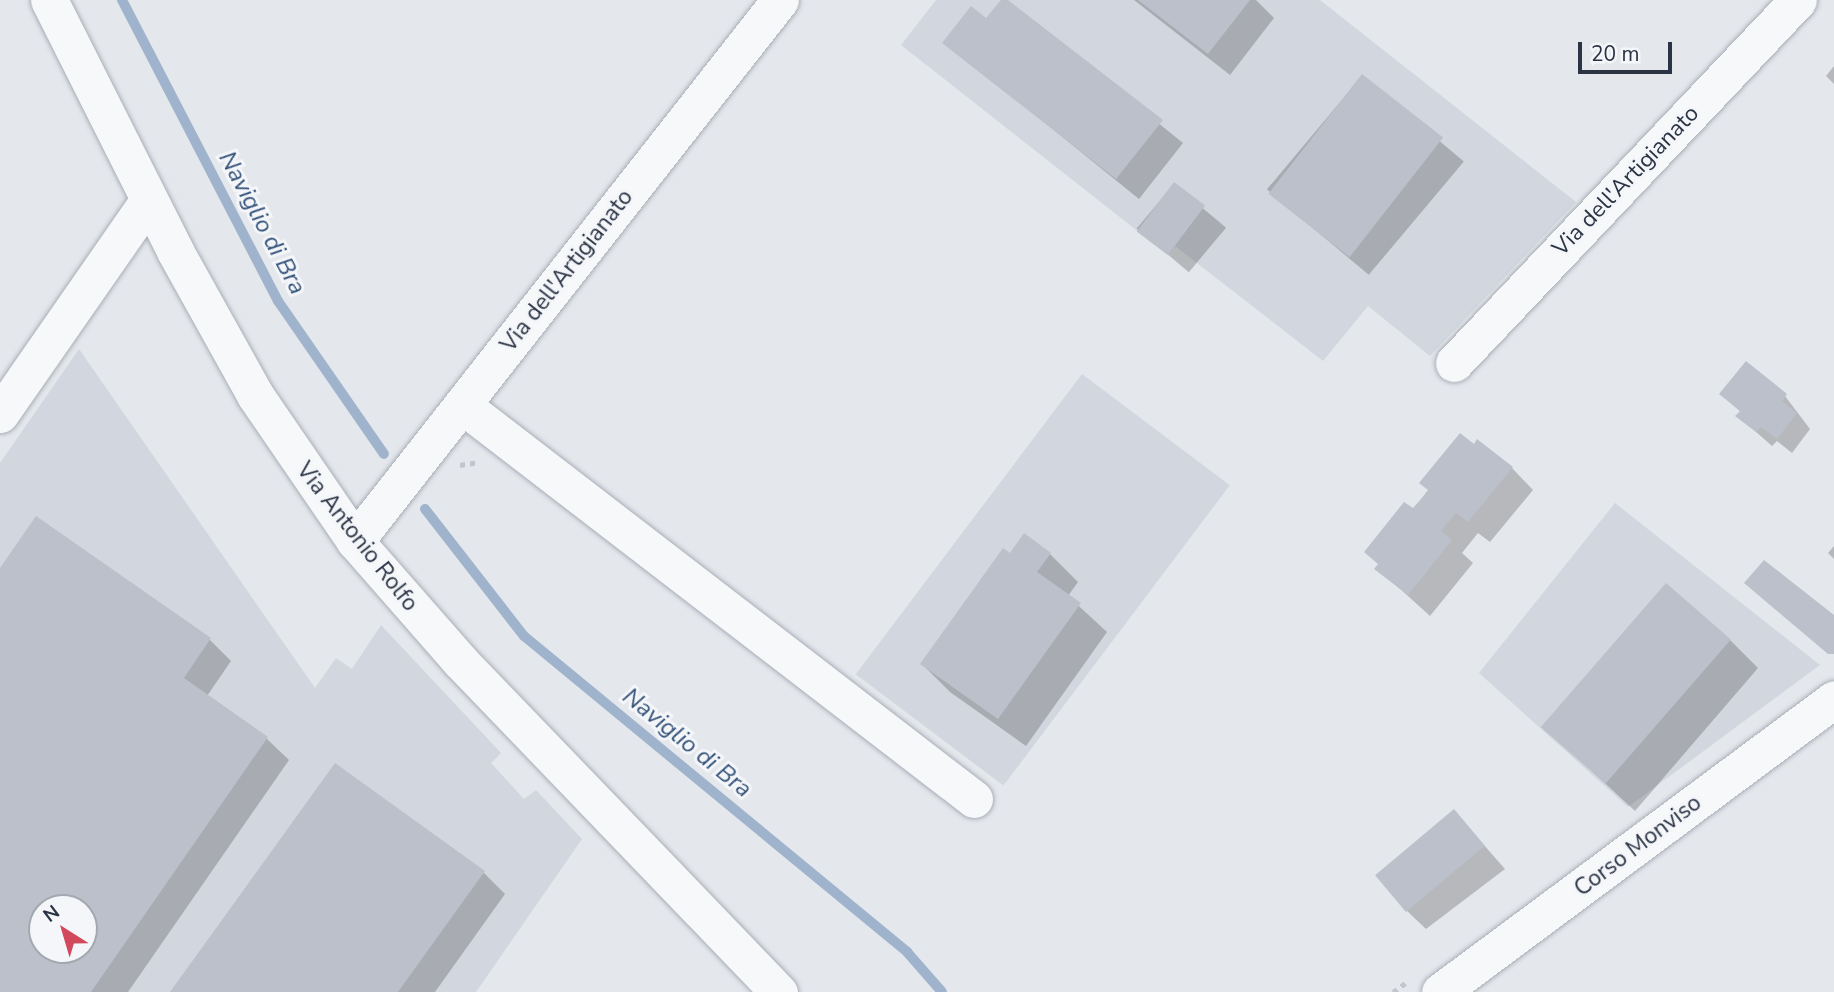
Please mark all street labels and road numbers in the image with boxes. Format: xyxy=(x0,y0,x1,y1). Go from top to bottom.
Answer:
street label: Via dell'Artigianato xyxy=(1547,100,1705,262)
street label: Via dell'Artigianato xyxy=(495,184,639,358)
street label: Via Antonio Rolfo xyxy=(290,457,424,617)
street label: Corso Monviso xyxy=(1569,789,1707,903)

